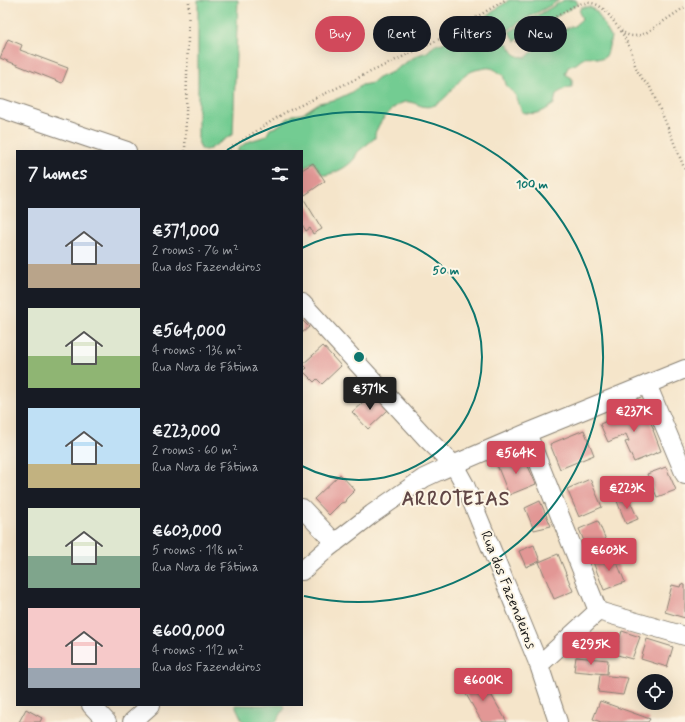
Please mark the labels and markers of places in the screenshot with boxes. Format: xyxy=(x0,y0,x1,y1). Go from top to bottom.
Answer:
centre of rings xyxy=(352,350,366,364)
pin: €371K xyxy=(342,377,398,411)
pin: €237K xyxy=(606,399,662,433)
pin: €564K xyxy=(488,441,544,475)
pin: €223K xyxy=(599,476,655,510)
pin: €603K xyxy=(581,538,637,572)
pin: €295K xyxy=(563,632,619,666)
pin: €600K xyxy=(455,668,511,702)

